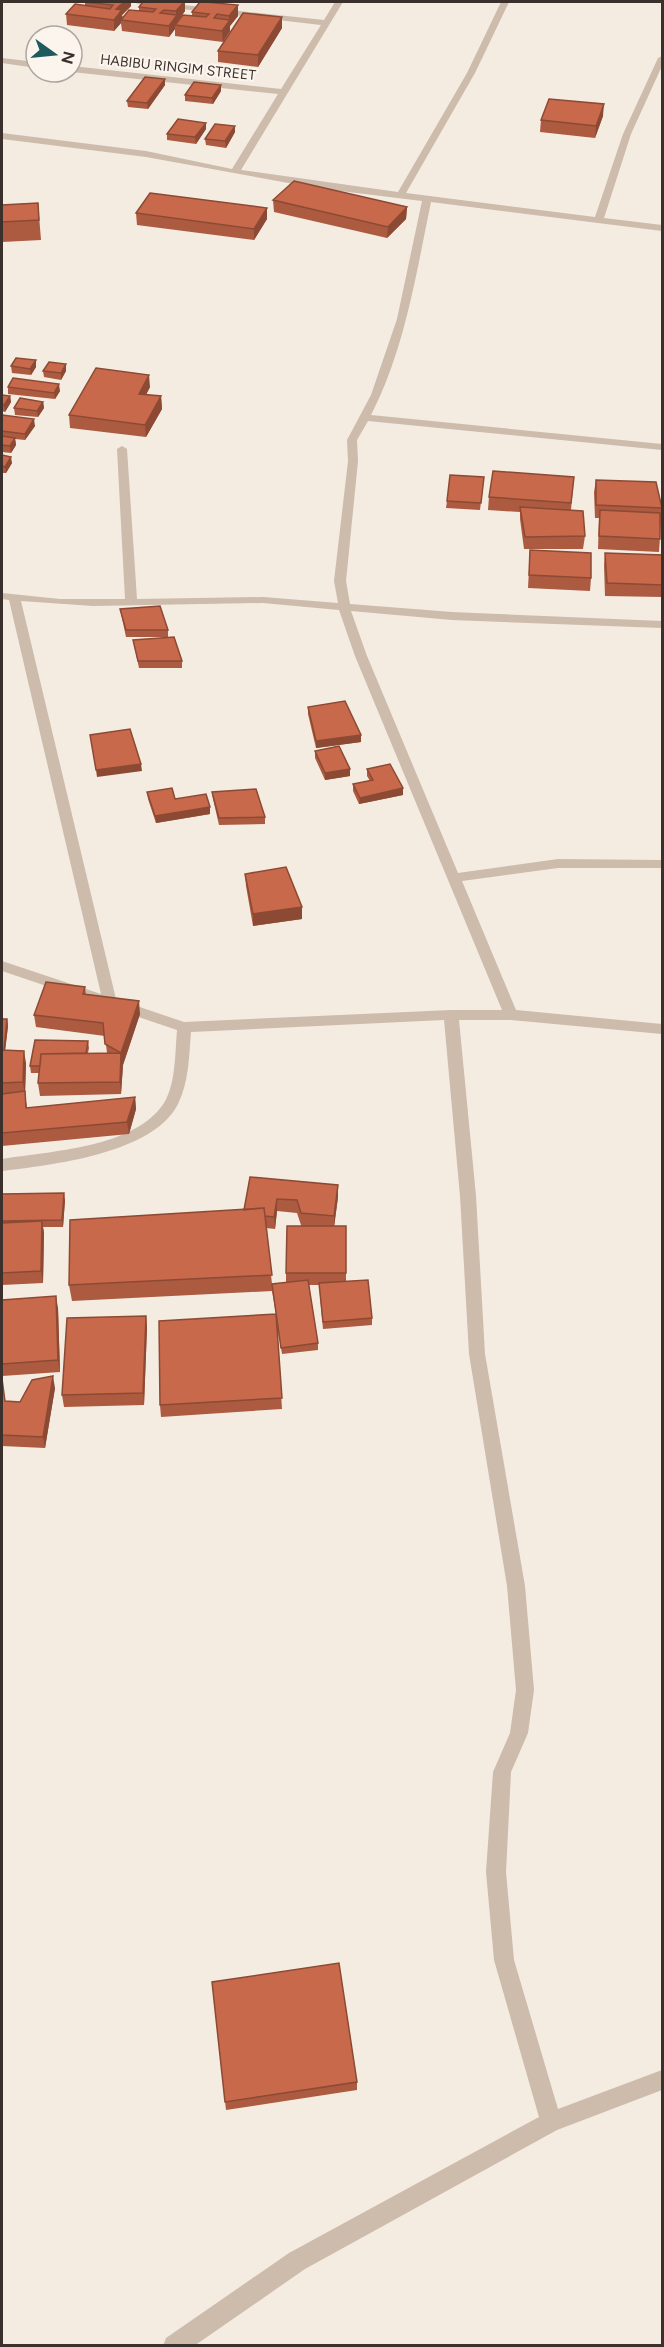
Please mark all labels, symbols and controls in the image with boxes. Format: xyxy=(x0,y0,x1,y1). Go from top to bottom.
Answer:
north arrow xyxy=(24,24,84,84)
text: N xyxy=(57,49,79,66)
street label: HABIBU RINGIM STREET xyxy=(99,51,257,84)

